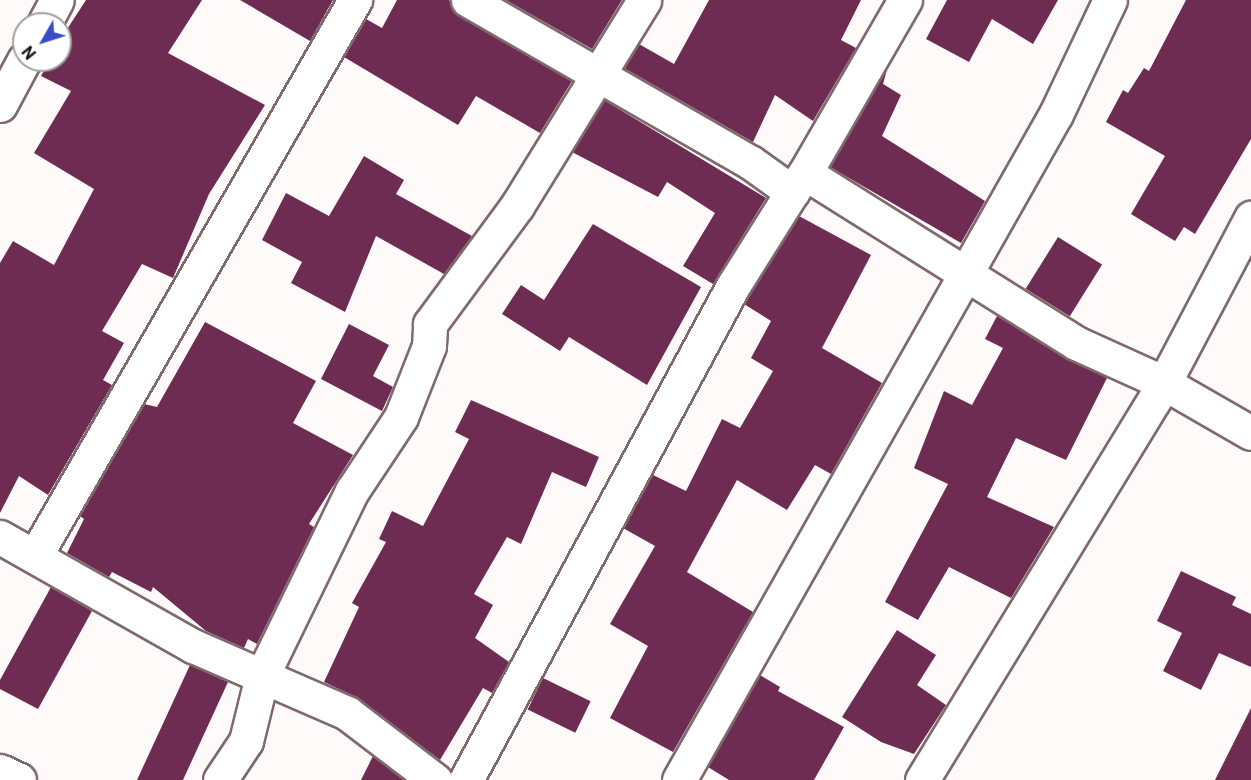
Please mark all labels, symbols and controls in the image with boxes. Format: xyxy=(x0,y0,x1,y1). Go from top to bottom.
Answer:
north arrow xyxy=(12,12,72,72)
text: N xyxy=(18,42,40,63)

